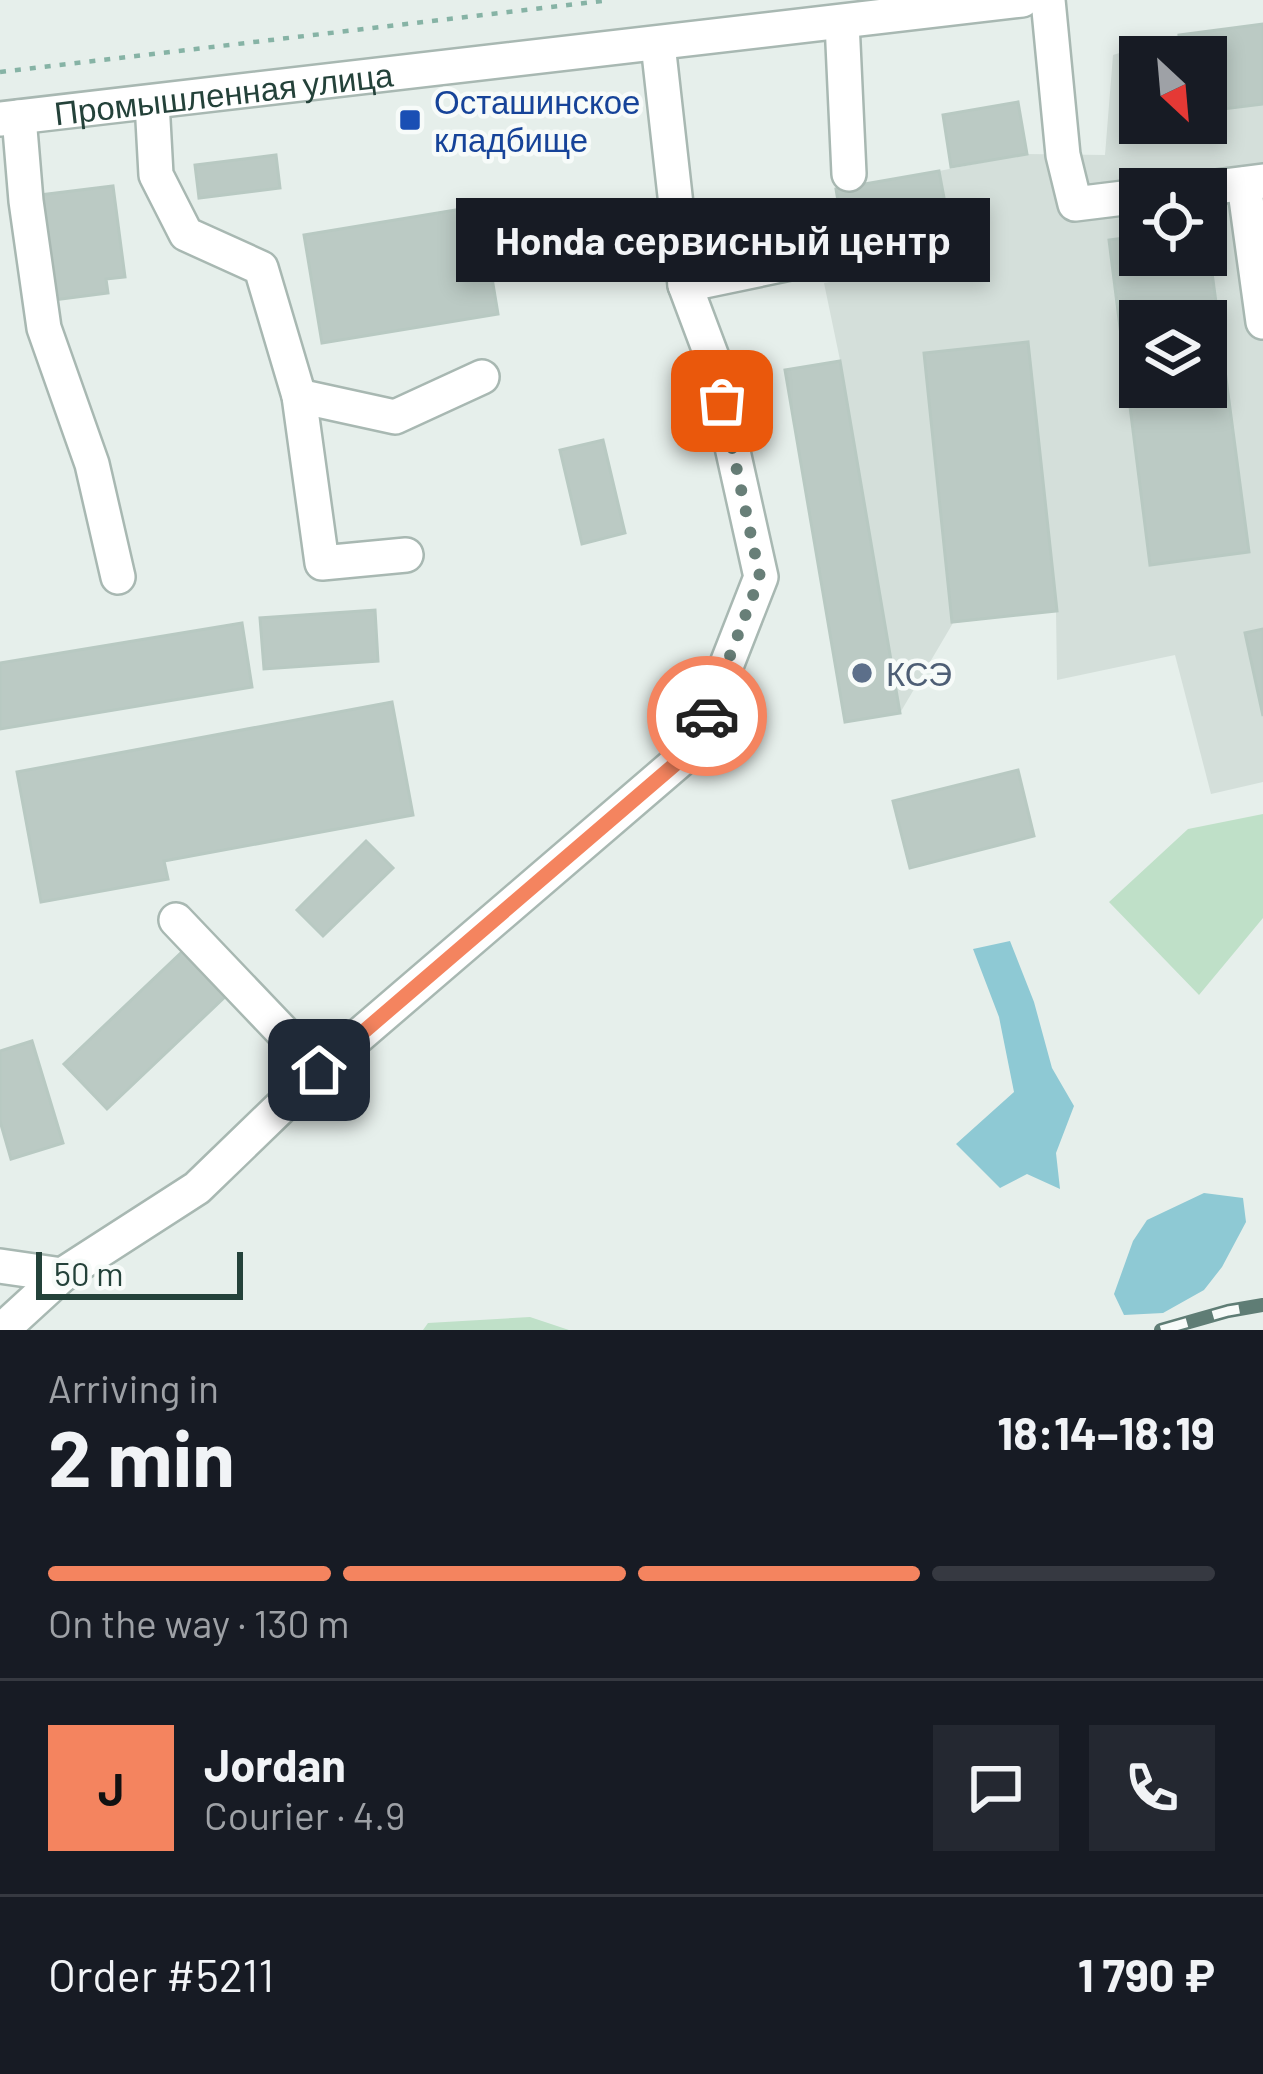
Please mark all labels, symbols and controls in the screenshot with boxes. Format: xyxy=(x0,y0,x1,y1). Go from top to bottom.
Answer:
north arrow xyxy=(1119,36,1227,144)
map controls xyxy=(1119,36,1227,408)
street label: Промышленная улица xyxy=(52,53,396,133)
place label: Осташинское кладбище xyxy=(434,81,640,159)
marker: Осташинское кладбище xyxy=(397,107,423,133)
button: locate xyxy=(1119,168,1227,276)
callout: Honda сервисный центр xyxy=(455,197,989,281)
text: Honda сервисный центр xyxy=(495,216,951,263)
button: layers xyxy=(1119,300,1227,408)
pin xyxy=(671,350,773,452)
icon: bag xyxy=(689,368,755,434)
place label: КСЭ xyxy=(886,653,952,693)
courier xyxy=(647,656,767,776)
marker: КСЭ xyxy=(849,660,875,686)
icon: car xyxy=(674,683,740,749)
pin xyxy=(268,1019,370,1121)
icon: home xyxy=(286,1037,352,1103)
scale bar xyxy=(36,1246,243,1299)
text: 50 m xyxy=(54,1253,124,1293)
text: Arriving in xyxy=(48,1364,219,1411)
text: 18:14–18:19 xyxy=(997,1405,1215,1459)
text: 2 min xyxy=(48,1409,235,1503)
text: On the way · 130 m xyxy=(48,1599,350,1646)
button: chat xyxy=(933,1725,1059,1851)
button: phone xyxy=(1089,1725,1215,1851)
text: Jordan xyxy=(204,1737,346,1791)
text: J xyxy=(98,1761,124,1815)
text: Courier · 4.9 xyxy=(204,1791,405,1838)
text: Order #5211 xyxy=(48,1947,274,2001)
text: 1 790 ₽ xyxy=(1078,1947,1215,2001)

